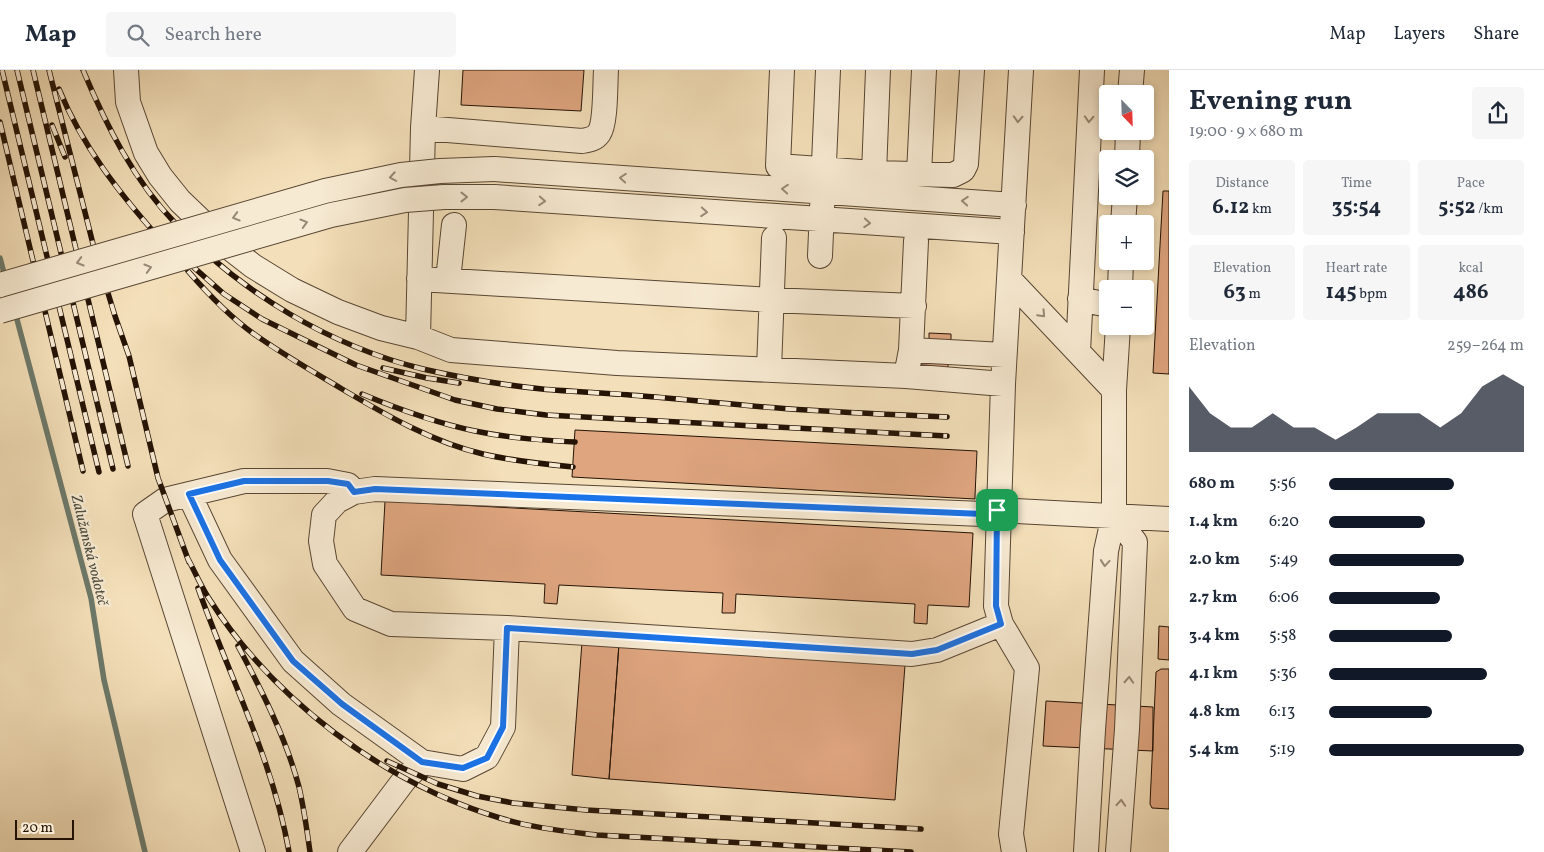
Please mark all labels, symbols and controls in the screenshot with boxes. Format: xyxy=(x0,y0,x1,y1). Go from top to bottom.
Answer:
search box xyxy=(106,12,456,57)
text: Map xyxy=(25,18,76,52)
icon: search xyxy=(124,21,152,49)
text: Search here xyxy=(164,22,262,48)
text: Map xyxy=(1329,22,1365,47)
text: Layers xyxy=(1393,22,1445,47)
text: Share xyxy=(1473,22,1519,47)
text: Evening run xyxy=(1189,82,1353,121)
north arrow xyxy=(1099,85,1154,140)
map controls xyxy=(1099,85,1154,335)
button: share xyxy=(1472,87,1524,139)
one-way arrow xyxy=(1013,115,1023,123)
one-way arrow xyxy=(1084,115,1095,123)
text: 19:00 · 9 × 680 m xyxy=(1189,121,1303,143)
button: layers xyxy=(1099,150,1154,205)
one-way arrow xyxy=(389,171,397,181)
one-way arrow xyxy=(619,173,627,184)
text: Distance xyxy=(1215,174,1269,193)
text: Time xyxy=(1341,174,1372,193)
text: Pace xyxy=(1457,174,1485,193)
one-way arrow xyxy=(781,184,789,195)
one-way arrow xyxy=(460,192,468,202)
text: 6.12 xyxy=(1212,193,1249,222)
text: 35:54 xyxy=(1332,193,1381,222)
text: 5:52 xyxy=(1438,193,1475,222)
one-way arrow xyxy=(539,195,547,206)
one-way arrow xyxy=(961,196,969,207)
text: km xyxy=(1249,200,1272,219)
text: /km xyxy=(1475,200,1503,219)
one-way arrow xyxy=(701,206,709,217)
one-way arrow xyxy=(231,211,240,222)
button: + xyxy=(1099,215,1154,270)
one-way arrow xyxy=(863,217,871,228)
one-way arrow xyxy=(299,219,307,229)
one-way arrow xyxy=(76,257,84,267)
text: Elevation xyxy=(1213,259,1271,278)
text: Heart rate xyxy=(1326,259,1387,278)
text: kcal xyxy=(1458,259,1483,278)
one-way arrow xyxy=(143,264,151,274)
text: 63 xyxy=(1224,278,1246,307)
text: 145 xyxy=(1326,278,1357,307)
text: 486 xyxy=(1453,278,1489,307)
button: − xyxy=(1099,280,1154,335)
text: m xyxy=(1246,285,1261,304)
text: bpm xyxy=(1357,285,1387,304)
one-way arrow xyxy=(1036,308,1045,317)
text: Elevation xyxy=(1189,335,1256,357)
text: 259–264 m xyxy=(1447,335,1524,357)
text: 680 m xyxy=(1189,473,1235,495)
text: 5:56 xyxy=(1269,473,1296,495)
pin xyxy=(976,489,1018,531)
water label: Zalužanská vodoteč xyxy=(64,492,113,609)
icon: arrive xyxy=(983,496,1011,524)
text: 1.4 km xyxy=(1189,511,1238,533)
text: 6:20 xyxy=(1269,511,1299,533)
text: 2.0 km xyxy=(1189,549,1240,571)
text: 5:49 xyxy=(1269,549,1298,571)
one-way arrow xyxy=(1100,559,1111,567)
text: 2.7 km xyxy=(1189,587,1237,609)
text: 6:06 xyxy=(1269,587,1299,609)
text: 3.4 km xyxy=(1189,625,1240,647)
text: 5:58 xyxy=(1269,625,1296,647)
text: 4.1 km xyxy=(1189,663,1238,685)
text: 5:36 xyxy=(1269,663,1297,685)
one-way arrow xyxy=(1123,676,1134,684)
text: 4.8 km xyxy=(1189,701,1240,723)
text: 6:13 xyxy=(1269,701,1295,723)
text: 5.4 km xyxy=(1189,739,1239,761)
text: 5:19 xyxy=(1269,739,1295,761)
one-way arrow xyxy=(1116,799,1127,807)
scale bar xyxy=(15,817,74,840)
text: 20 m xyxy=(22,819,53,838)

